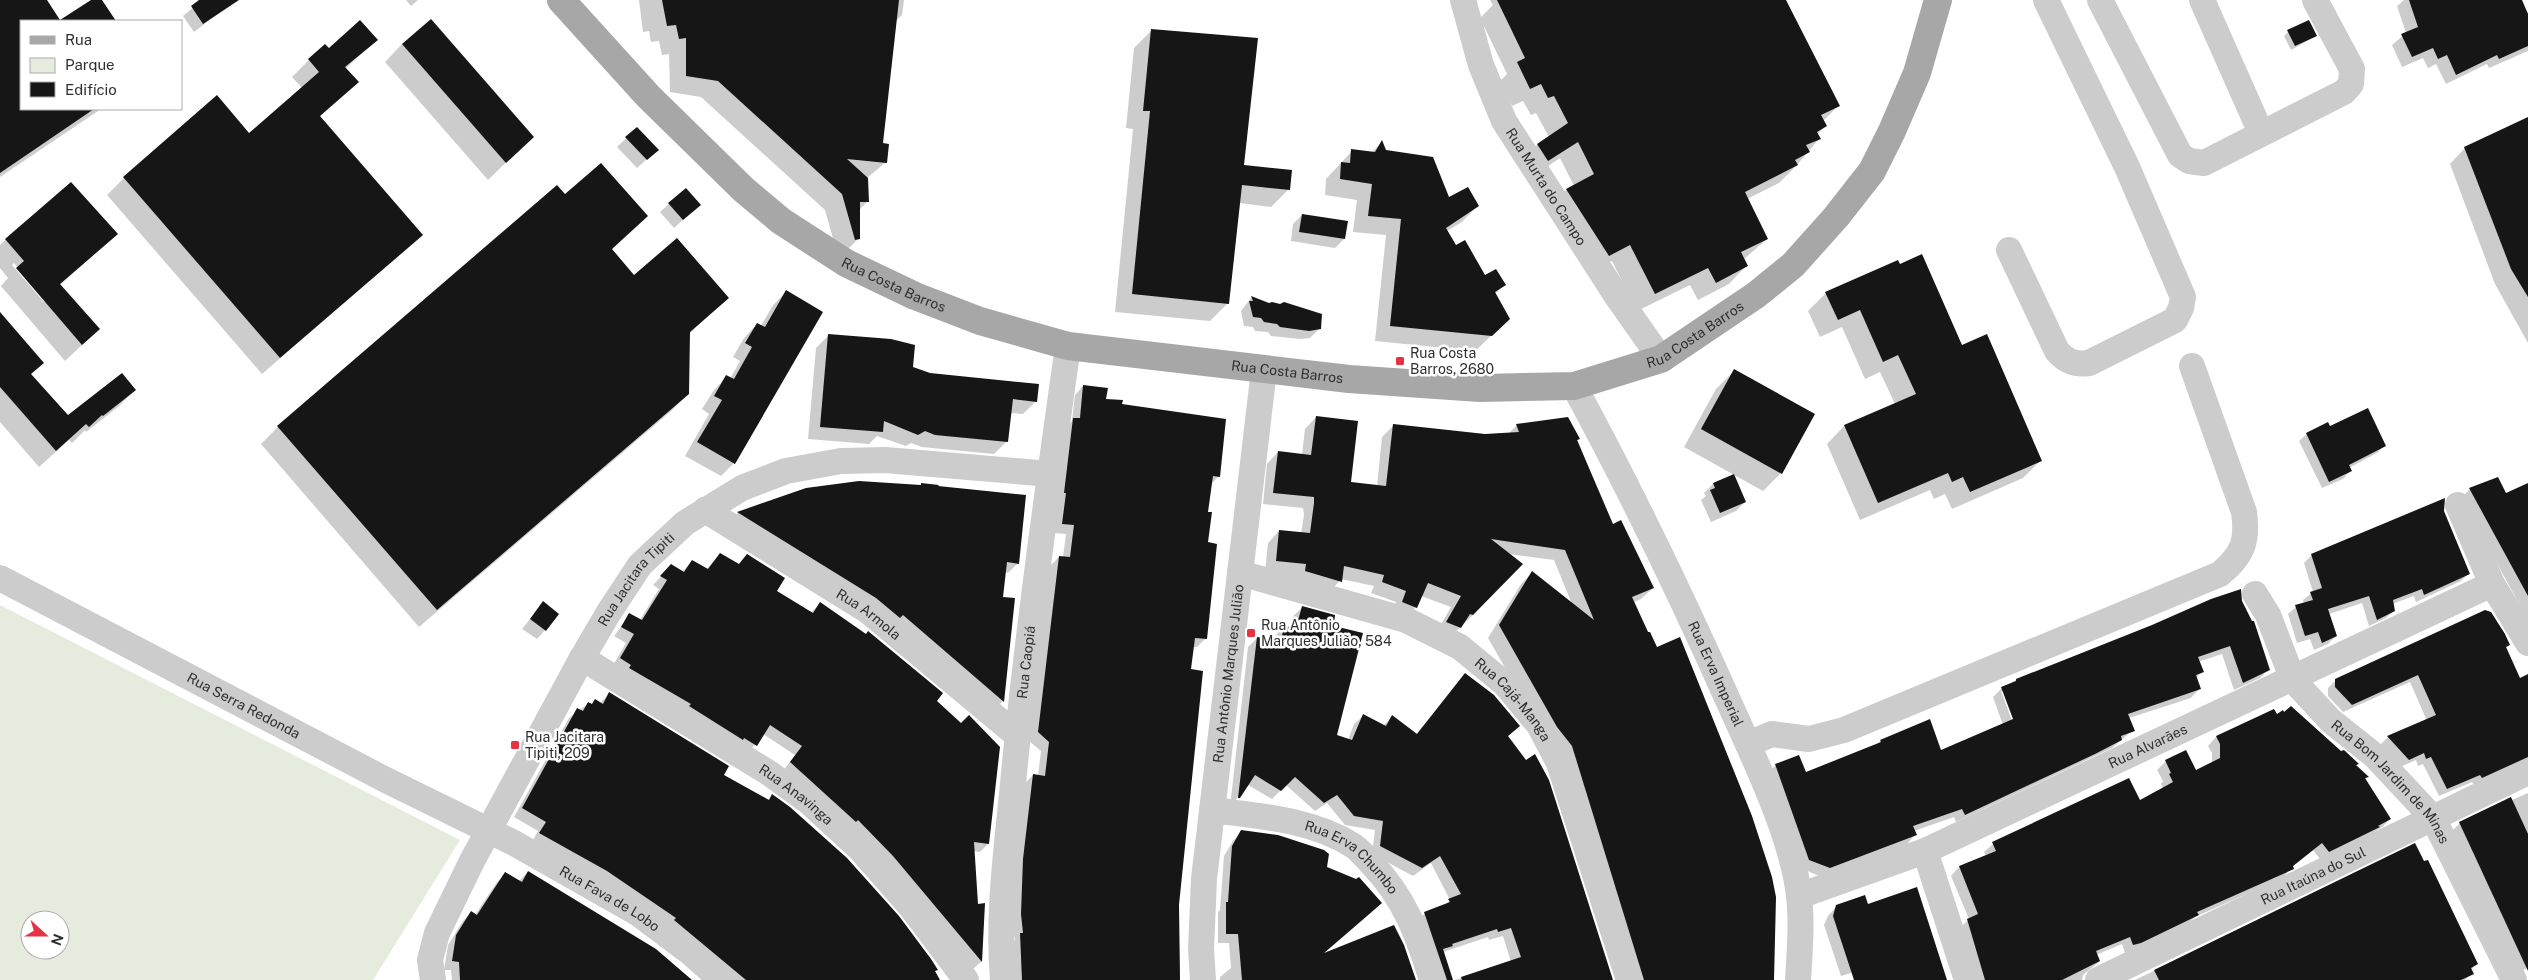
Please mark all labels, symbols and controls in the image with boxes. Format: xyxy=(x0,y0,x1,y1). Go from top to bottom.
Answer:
legend xyxy=(20,20,182,110)
text: Rua xyxy=(65,31,92,48)
text: Parque xyxy=(65,56,115,73)
text: Edifício xyxy=(65,81,117,98)
street label: Rua Murta do Campo xyxy=(1503,125,1590,248)
street label: Rua Costa Barros xyxy=(839,254,948,315)
street label: Rua Costa Barros xyxy=(1644,298,1747,371)
place label: Rua Costa Barros, 2680 xyxy=(1410,345,1494,377)
marker: Rua Costa Barros, 2680 xyxy=(1394,355,1406,367)
street label: Rua Costa Barros xyxy=(1230,357,1344,386)
street label: Rua Jacitara Tipiti xyxy=(595,529,677,629)
street label: Rua Antônio Marques Julião xyxy=(1210,583,1247,764)
street label: Rua Armola xyxy=(833,585,904,643)
place label: Rua Antônio Marques Julião, 584 xyxy=(1261,617,1392,649)
street label: Rua Erva Imperial xyxy=(1685,618,1747,729)
street label: Rua Caopiá xyxy=(1014,625,1038,700)
marker: Rua Antônio Marques Julião, 584 xyxy=(1245,627,1257,639)
street label: Rua Cajá-Manga xyxy=(1472,654,1554,744)
street label: Rua Serra Redonda xyxy=(184,669,303,742)
street label: Rua Bom Jardim de Minas xyxy=(2328,716,2452,846)
street label: Rua Alvarães xyxy=(2106,721,2190,771)
place label: Rua Jacitara Tipiti, 209 xyxy=(525,729,604,761)
marker: Rua Jacitara Tipiti, 209 xyxy=(509,739,521,751)
street label: Rua Anavinga xyxy=(756,761,836,828)
street label: Rua Erva Chumbo xyxy=(1303,817,1401,897)
street label: Rua Itaúna do Sul xyxy=(2258,844,2368,908)
street label: Rua Fava de Lobo xyxy=(557,863,663,935)
north arrow xyxy=(20,910,70,960)
text: N xyxy=(48,932,67,948)

